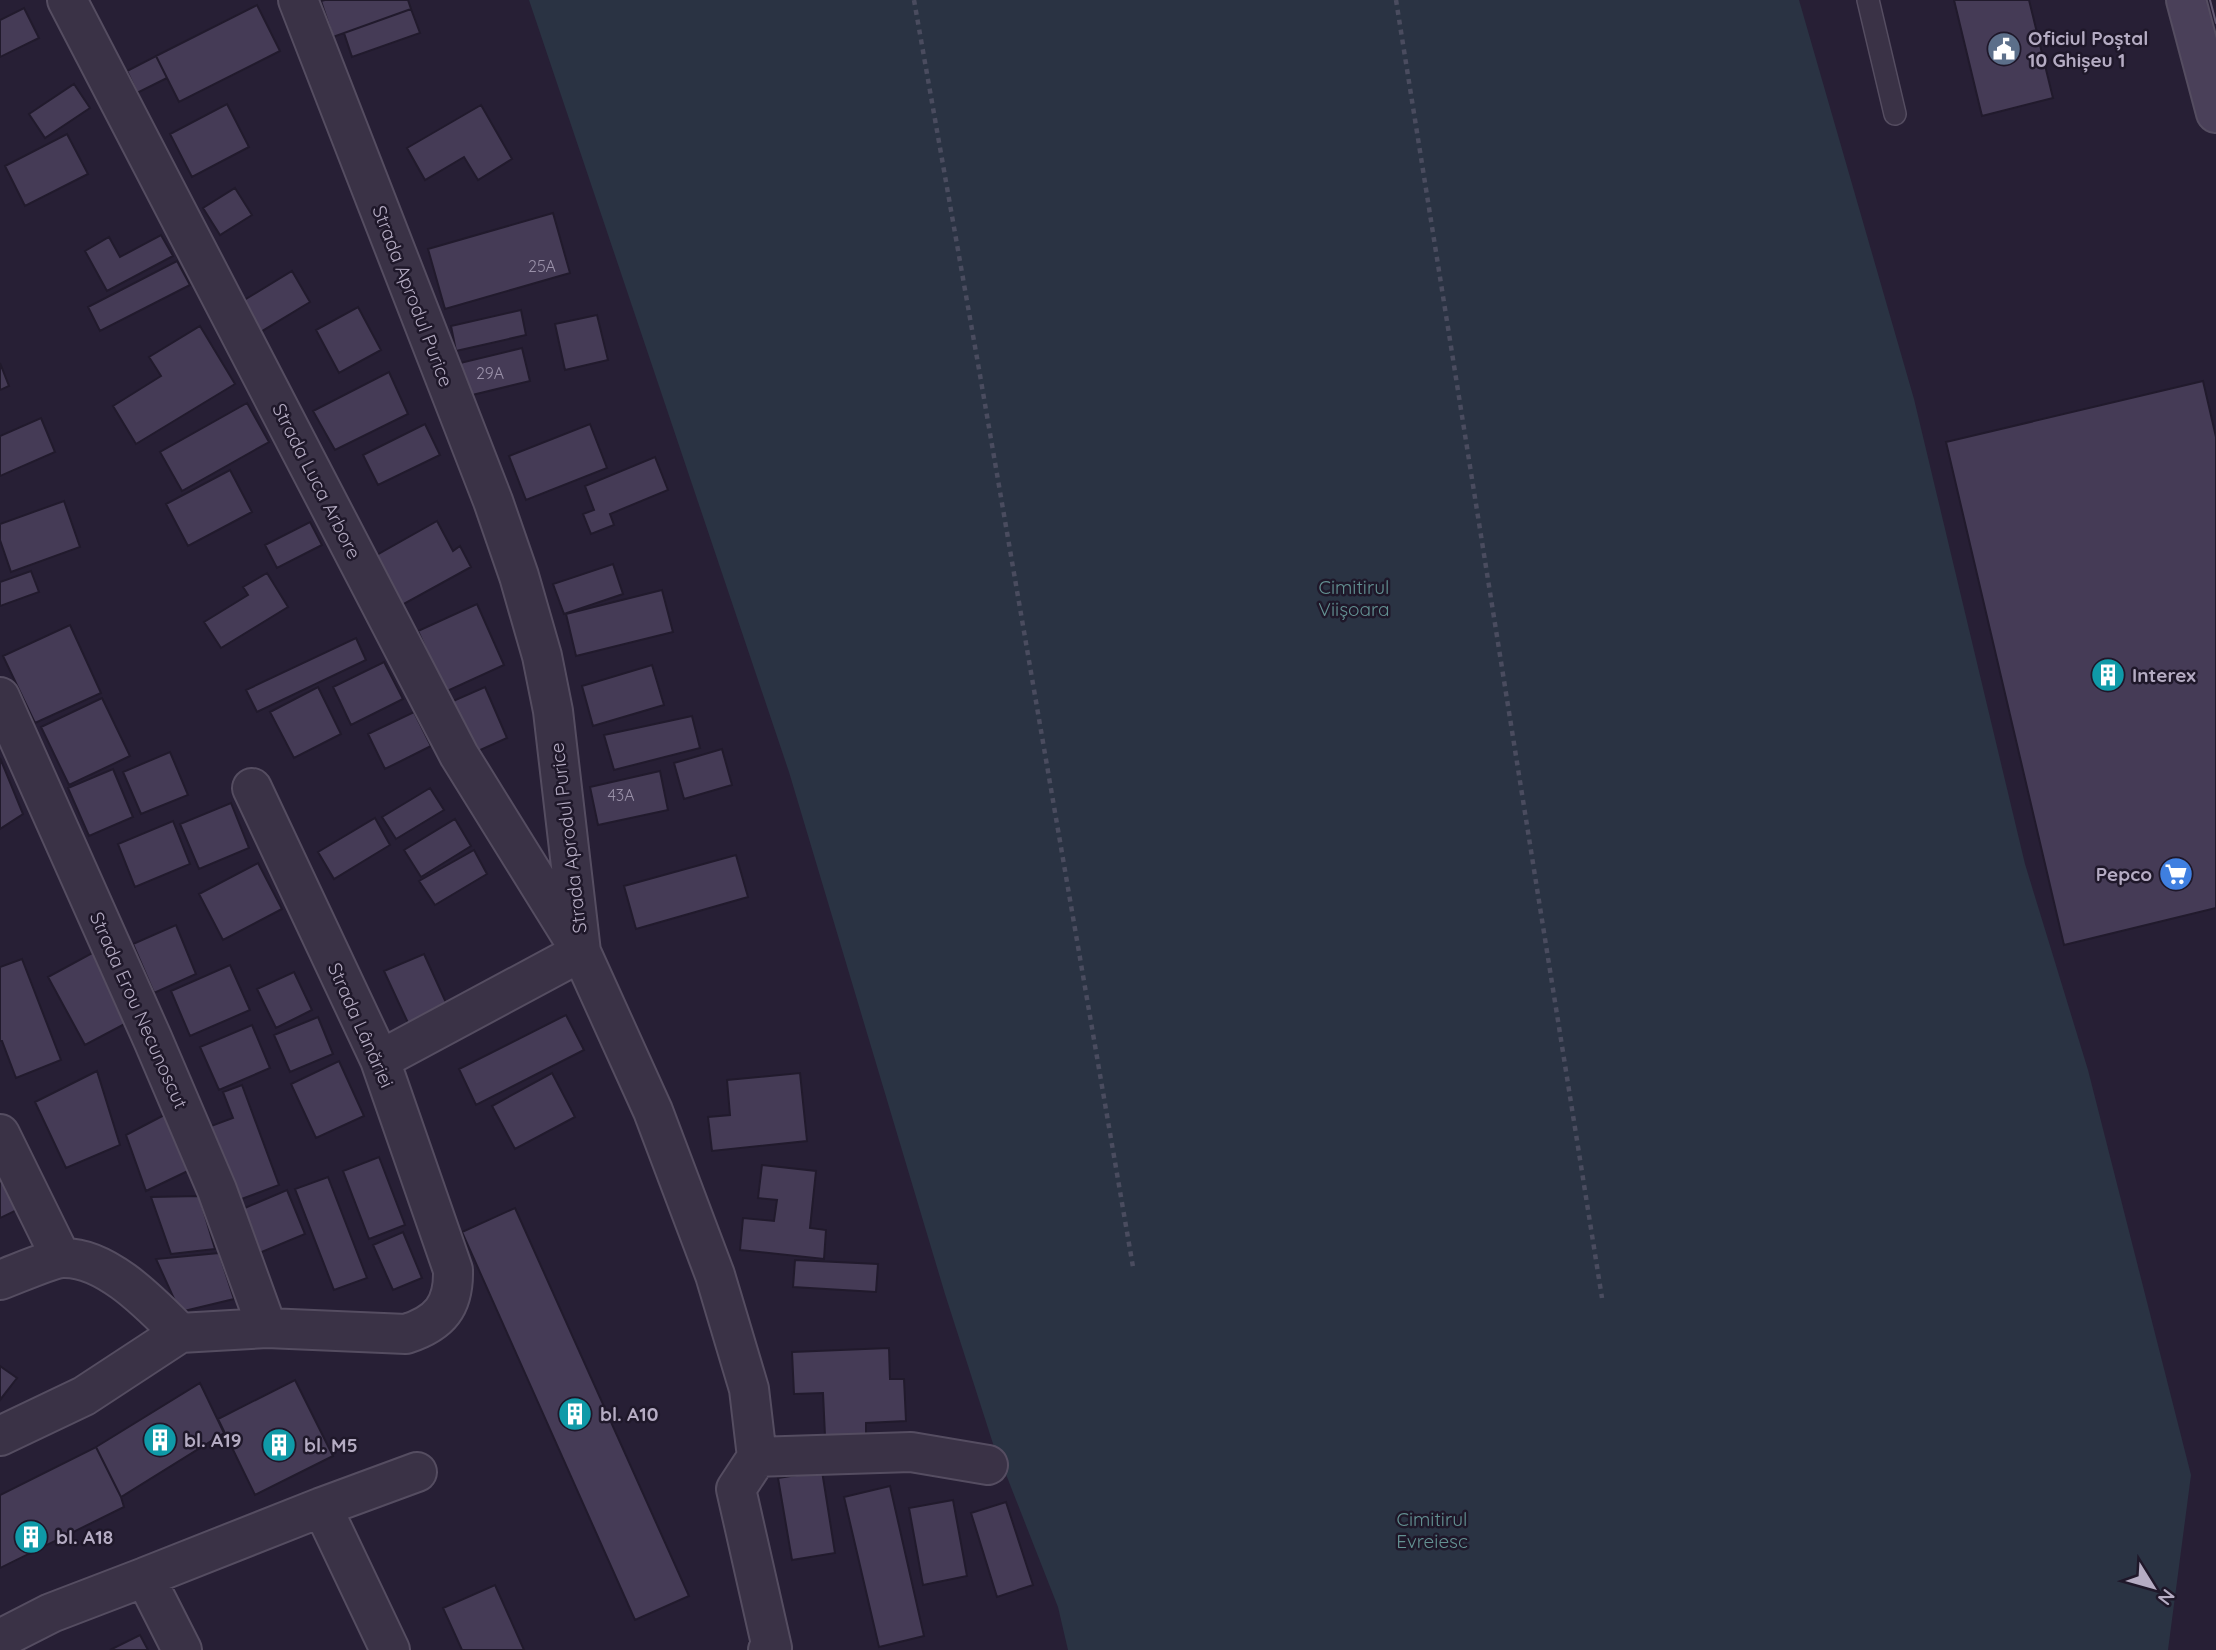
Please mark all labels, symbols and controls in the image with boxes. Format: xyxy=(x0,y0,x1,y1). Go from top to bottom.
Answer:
place label: Oficiul Poștal 10 Ghișeu 1 xyxy=(2028,26,2148,73)
public building icon: Oficiul Poștal 10 Ghișeu 1 xyxy=(1985,30,2023,68)
street label: Strada Aprodul Purice xyxy=(367,202,459,390)
house number: 25A xyxy=(528,256,556,276)
house number: 29A xyxy=(476,363,504,383)
street label: Strada Luca Arbore xyxy=(267,399,367,563)
park label: Cimitirul Viișoara xyxy=(1318,575,1390,621)
building icon: Interex xyxy=(2089,656,2127,694)
place label: Interex xyxy=(2132,663,2196,687)
street label: Strada Aprodul Purice xyxy=(544,741,592,935)
house number: 43A xyxy=(607,785,635,805)
supermarket icon: Pepco xyxy=(2157,855,2195,893)
place label: Pepco xyxy=(2096,862,2152,886)
street label: Strada Erou Necunoscut xyxy=(85,908,193,1112)
street label: Strada Lânăriei xyxy=(323,959,399,1091)
building icon: bl. A10 xyxy=(556,1395,594,1433)
place label: bl. A10 xyxy=(600,1402,658,1426)
building icon: bl. A19 xyxy=(141,1421,179,1459)
building icon: bl. M5 xyxy=(260,1426,298,1464)
place label: bl. A19 xyxy=(184,1428,241,1452)
place label: bl. M5 xyxy=(304,1433,358,1457)
park label: Cimitirul Evreiesc xyxy=(1396,1507,1468,1553)
building icon: bl. A18 xyxy=(12,1518,50,1556)
place label: bl. A18 xyxy=(56,1525,113,1549)
north arrow xyxy=(2118,1552,2188,1622)
text: N xyxy=(2153,1584,2180,1610)

